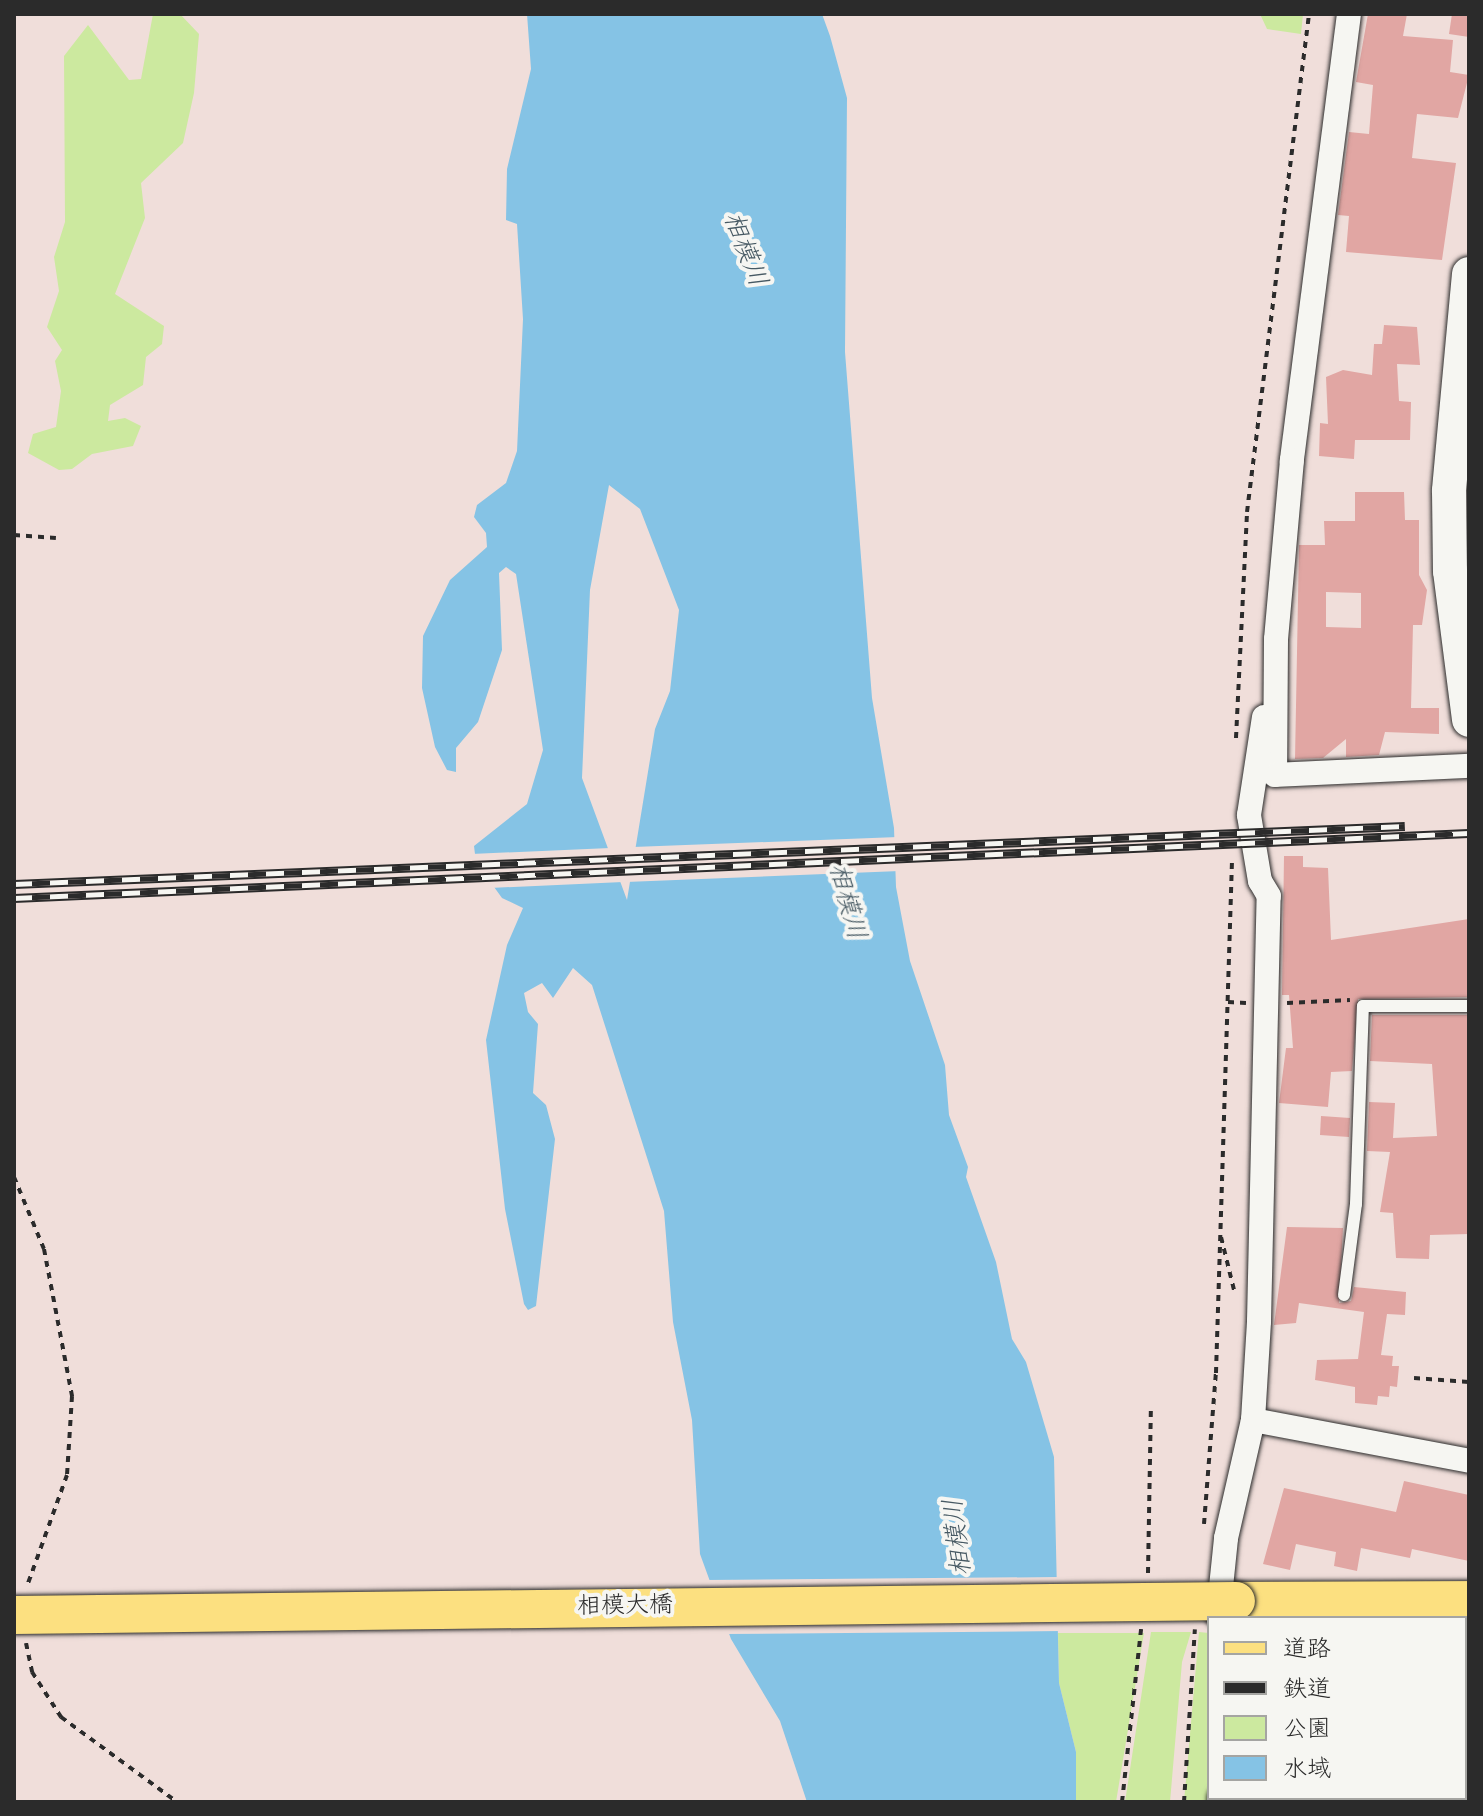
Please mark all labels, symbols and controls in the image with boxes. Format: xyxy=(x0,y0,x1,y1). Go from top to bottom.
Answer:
water label: 相模川 xyxy=(714,208,772,292)
water label: 相模川 xyxy=(820,860,870,944)
water label: 相模川 xyxy=(940,1496,980,1578)
street label: 相模大橋 xyxy=(577,1593,673,1623)
legend xyxy=(1207,1616,1467,1800)
text: 道路 xyxy=(1283,1634,1331,1668)
text: 鉄道 xyxy=(1283,1674,1331,1708)
text: 公園 xyxy=(1283,1714,1331,1748)
text: 水域 xyxy=(1283,1754,1331,1788)

